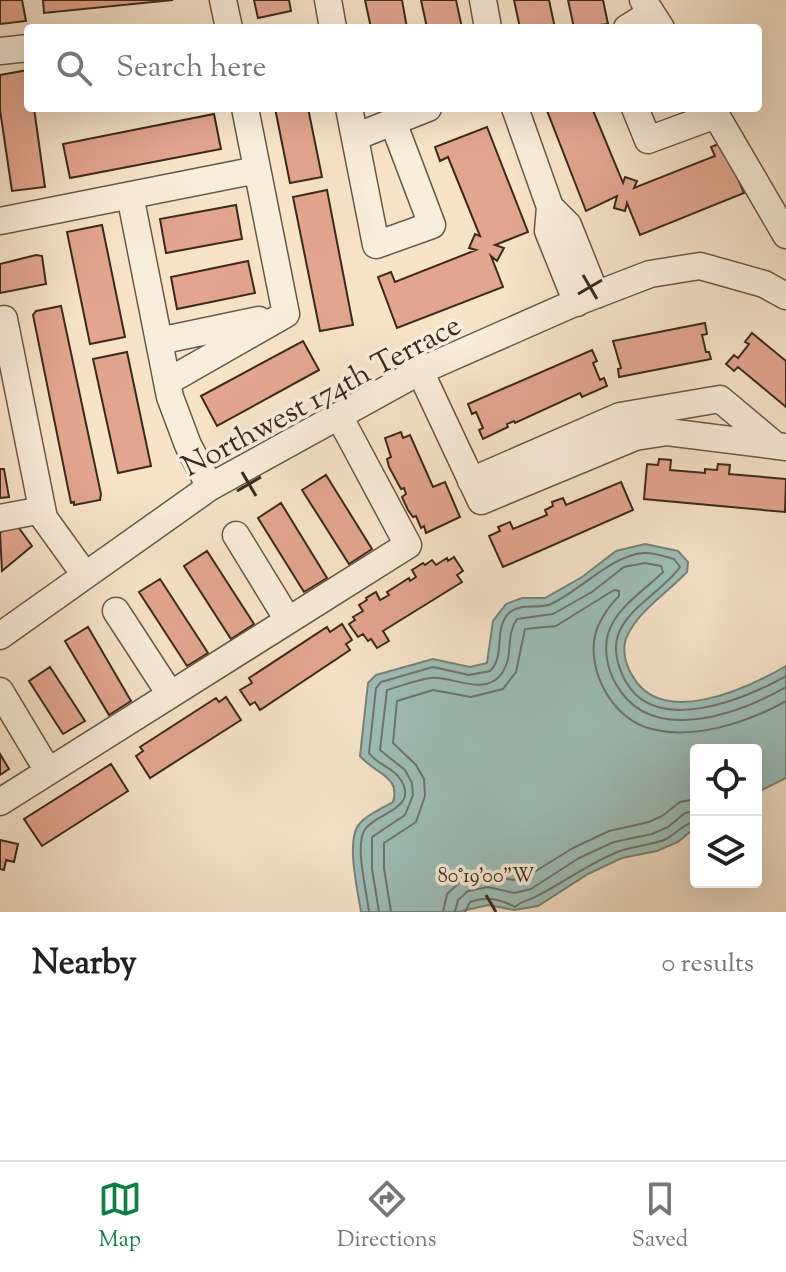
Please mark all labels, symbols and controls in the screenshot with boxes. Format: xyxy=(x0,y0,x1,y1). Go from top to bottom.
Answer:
search box xyxy=(24,24,762,112)
icon: search xyxy=(52,46,96,90)
text: Search here xyxy=(116,47,266,90)
street label: Northwest 174th Terrace xyxy=(175,305,470,489)
map controls xyxy=(690,744,762,888)
button: locate xyxy=(690,744,762,816)
button: layers xyxy=(690,816,762,888)
text: 80°19'00"W xyxy=(438,863,534,892)
text: Nearby xyxy=(32,940,137,989)
text: 0 results xyxy=(662,946,754,983)
tab: Map xyxy=(98,1177,142,1257)
tab: Directions xyxy=(337,1177,436,1257)
tab: Saved xyxy=(632,1177,688,1257)

